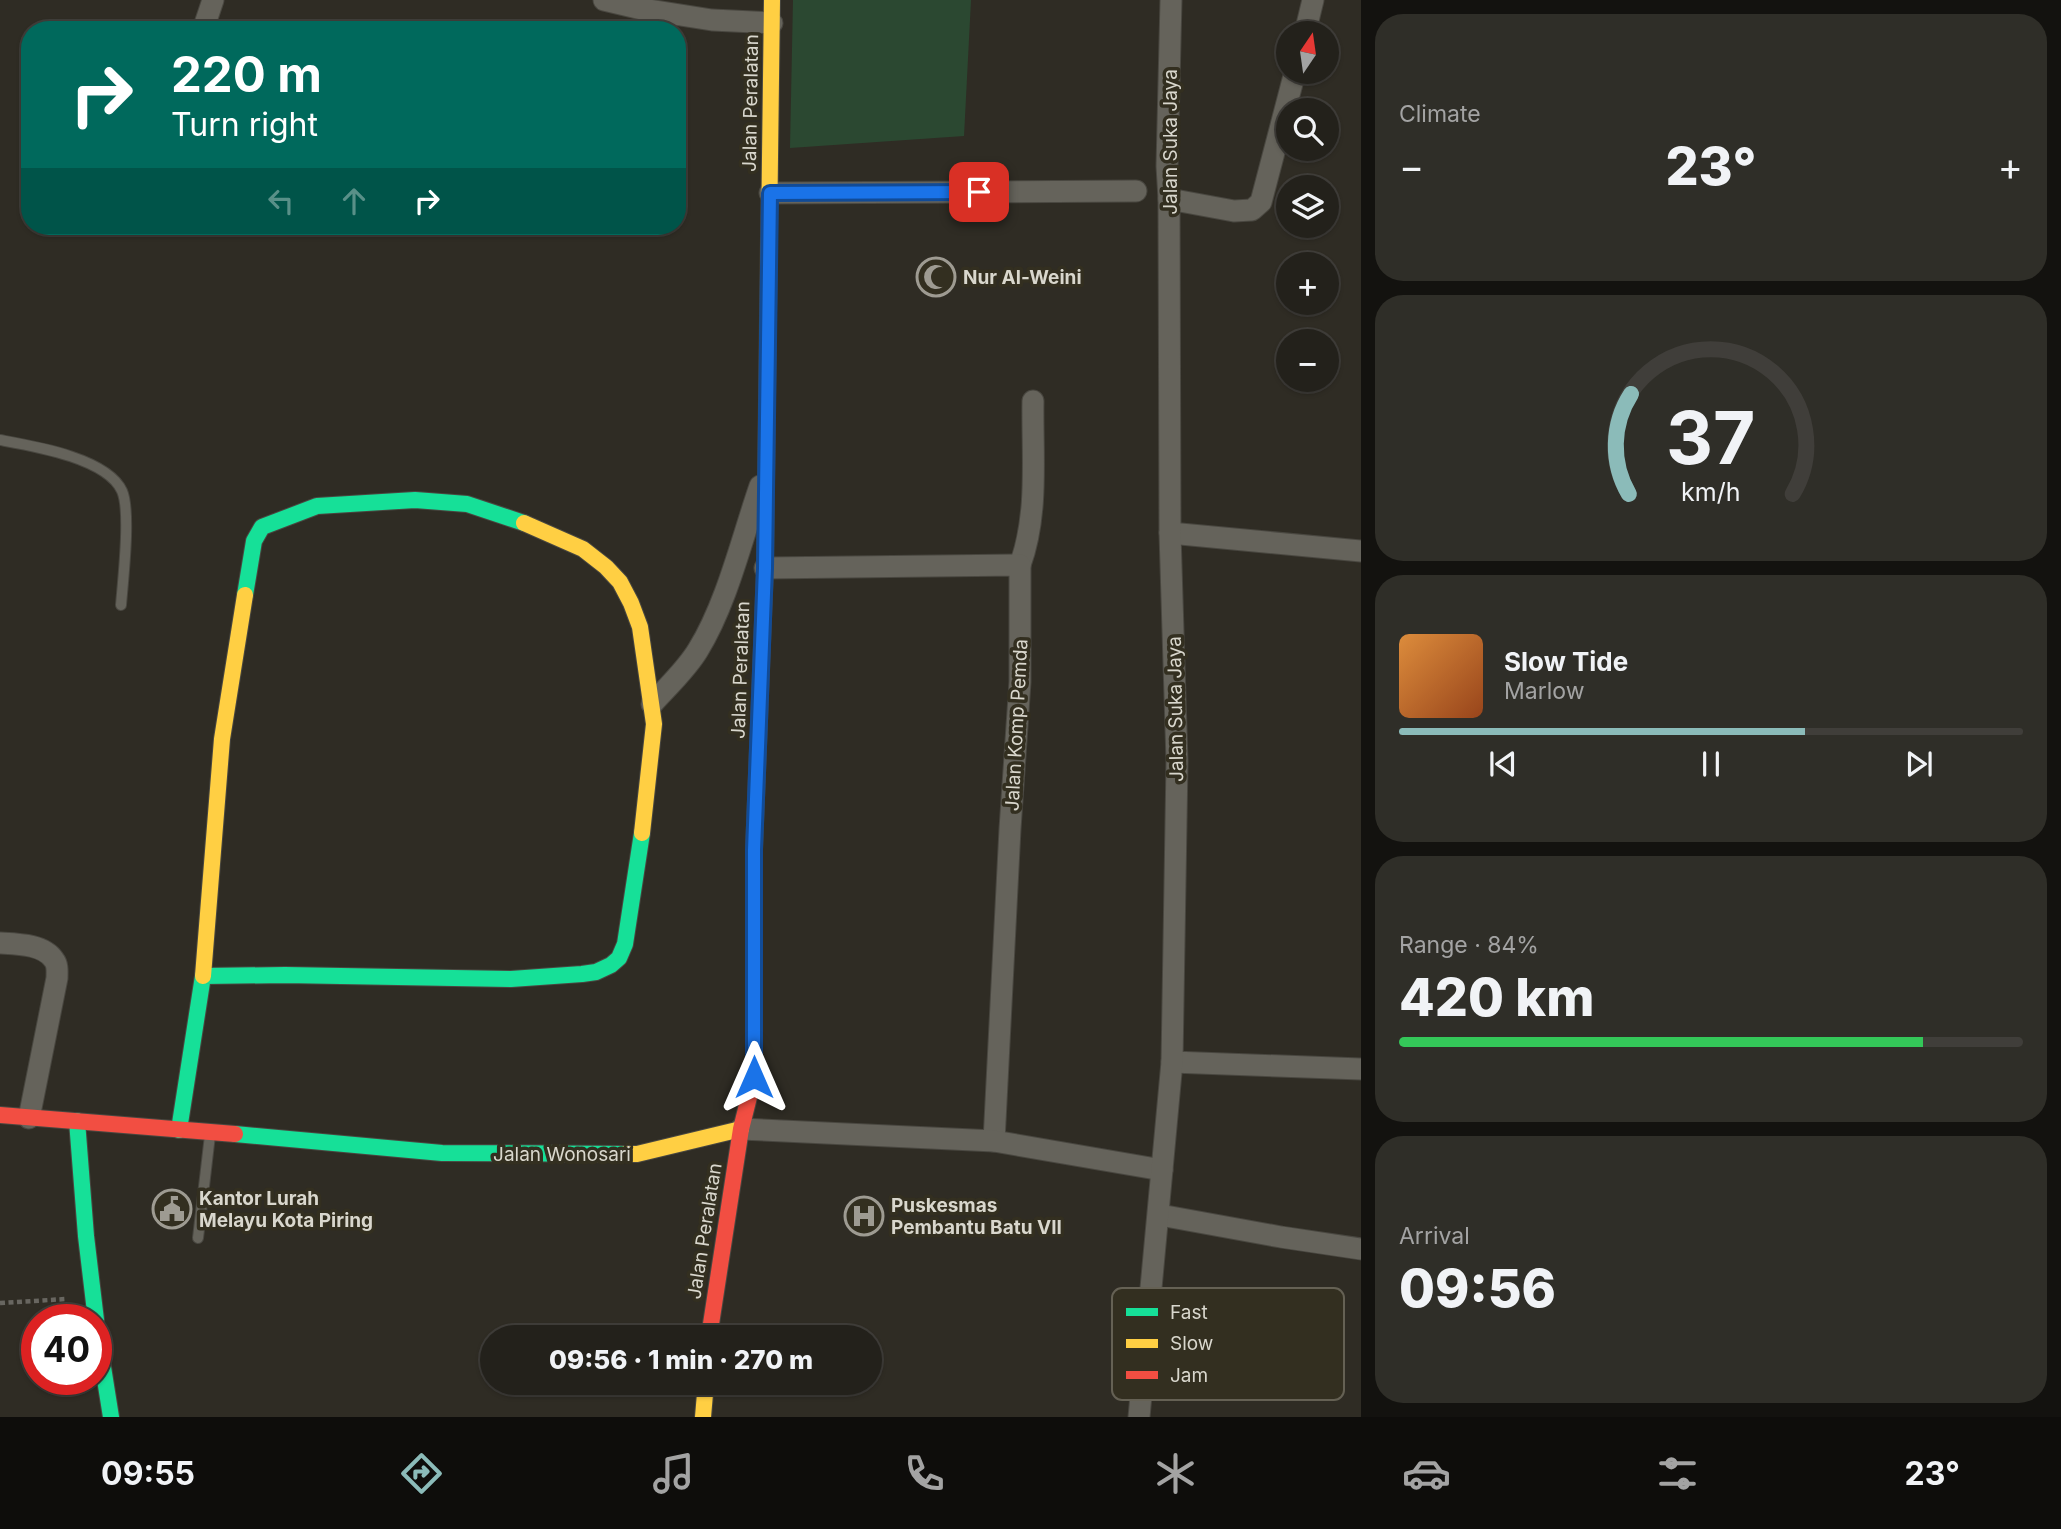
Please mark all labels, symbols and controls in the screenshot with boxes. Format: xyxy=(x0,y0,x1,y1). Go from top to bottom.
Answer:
north arrow xyxy=(1276,21,1339,84)
map controls xyxy=(1276,21,1339,392)
street label: Jalan Peralatan xyxy=(738,34,763,172)
text: 220 m xyxy=(171,45,322,104)
icon: right xyxy=(56,49,147,140)
street label: Jalan Suka Jaya xyxy=(1159,69,1182,215)
button: search xyxy=(1276,98,1339,161)
text: Climate xyxy=(1399,100,1481,128)
text: Turn right xyxy=(171,105,318,144)
text: 23° xyxy=(1665,135,1757,198)
text: − xyxy=(1399,143,1424,189)
text: + xyxy=(1998,143,2023,189)
pin xyxy=(949,162,1009,222)
icon: arrive xyxy=(960,173,998,211)
button: layers xyxy=(1276,175,1339,238)
icon: left xyxy=(262,182,300,220)
icon: ahead xyxy=(335,182,373,220)
icon: right xyxy=(408,182,446,220)
button: + xyxy=(1276,252,1339,315)
mosque icon: Nur Al-Weini xyxy=(915,256,957,298)
place label: Nur Al-Weini xyxy=(963,266,1082,289)
button: − xyxy=(1276,329,1339,392)
text: 37 xyxy=(1666,393,1756,482)
text: km/h xyxy=(1681,477,1741,507)
street label: Jalan Peralatan xyxy=(727,601,754,739)
street label: Jalan Suka Jaya xyxy=(1163,636,1188,782)
street label: Jalan Komp Pemda xyxy=(1001,638,1032,812)
text: Slow Tide xyxy=(1504,646,1628,677)
text: Marlow xyxy=(1504,677,1584,705)
icon: previous xyxy=(1484,745,1522,783)
icon: pause xyxy=(1692,745,1730,783)
icon: next xyxy=(1900,745,1938,783)
text: Range · 84% xyxy=(1399,931,1539,959)
text: 420 km xyxy=(1399,966,1594,1029)
position arrow xyxy=(717,1040,791,1114)
street label: Jalan Wonosari xyxy=(493,1143,631,1166)
street label: Jalan Peralatan xyxy=(682,1161,727,1301)
place label: Kantor Lurah Melayu Kota Piring xyxy=(199,1187,373,1232)
public building icon: Kantor Lurah Melayu Kota Piring xyxy=(151,1188,193,1230)
place label: Puskesmas Pembantu Batu VII xyxy=(891,1194,1062,1239)
hospital icon: Puskesmas Pembantu Batu VII xyxy=(843,1195,885,1237)
text: Arrival xyxy=(1399,1222,1470,1250)
text: 09:56 xyxy=(1399,1257,1556,1320)
legend xyxy=(1112,1288,1344,1400)
text: Fast xyxy=(1170,1301,1208,1324)
speed limit sign: 40 xyxy=(21,1304,112,1395)
text: Slow xyxy=(1170,1332,1213,1355)
text: 09:56 · 1 min · 270 m xyxy=(549,1344,813,1375)
text: Jam xyxy=(1170,1364,1208,1387)
icon: directions xyxy=(397,1449,446,1498)
icon: music xyxy=(649,1449,698,1498)
icon: phone xyxy=(900,1449,949,1498)
icon: climate xyxy=(1151,1449,1200,1498)
icon: car xyxy=(1402,1449,1451,1498)
icon: filters xyxy=(1653,1449,1702,1498)
text: 09:55 xyxy=(101,1454,195,1493)
text: 23° xyxy=(1905,1454,1960,1493)

